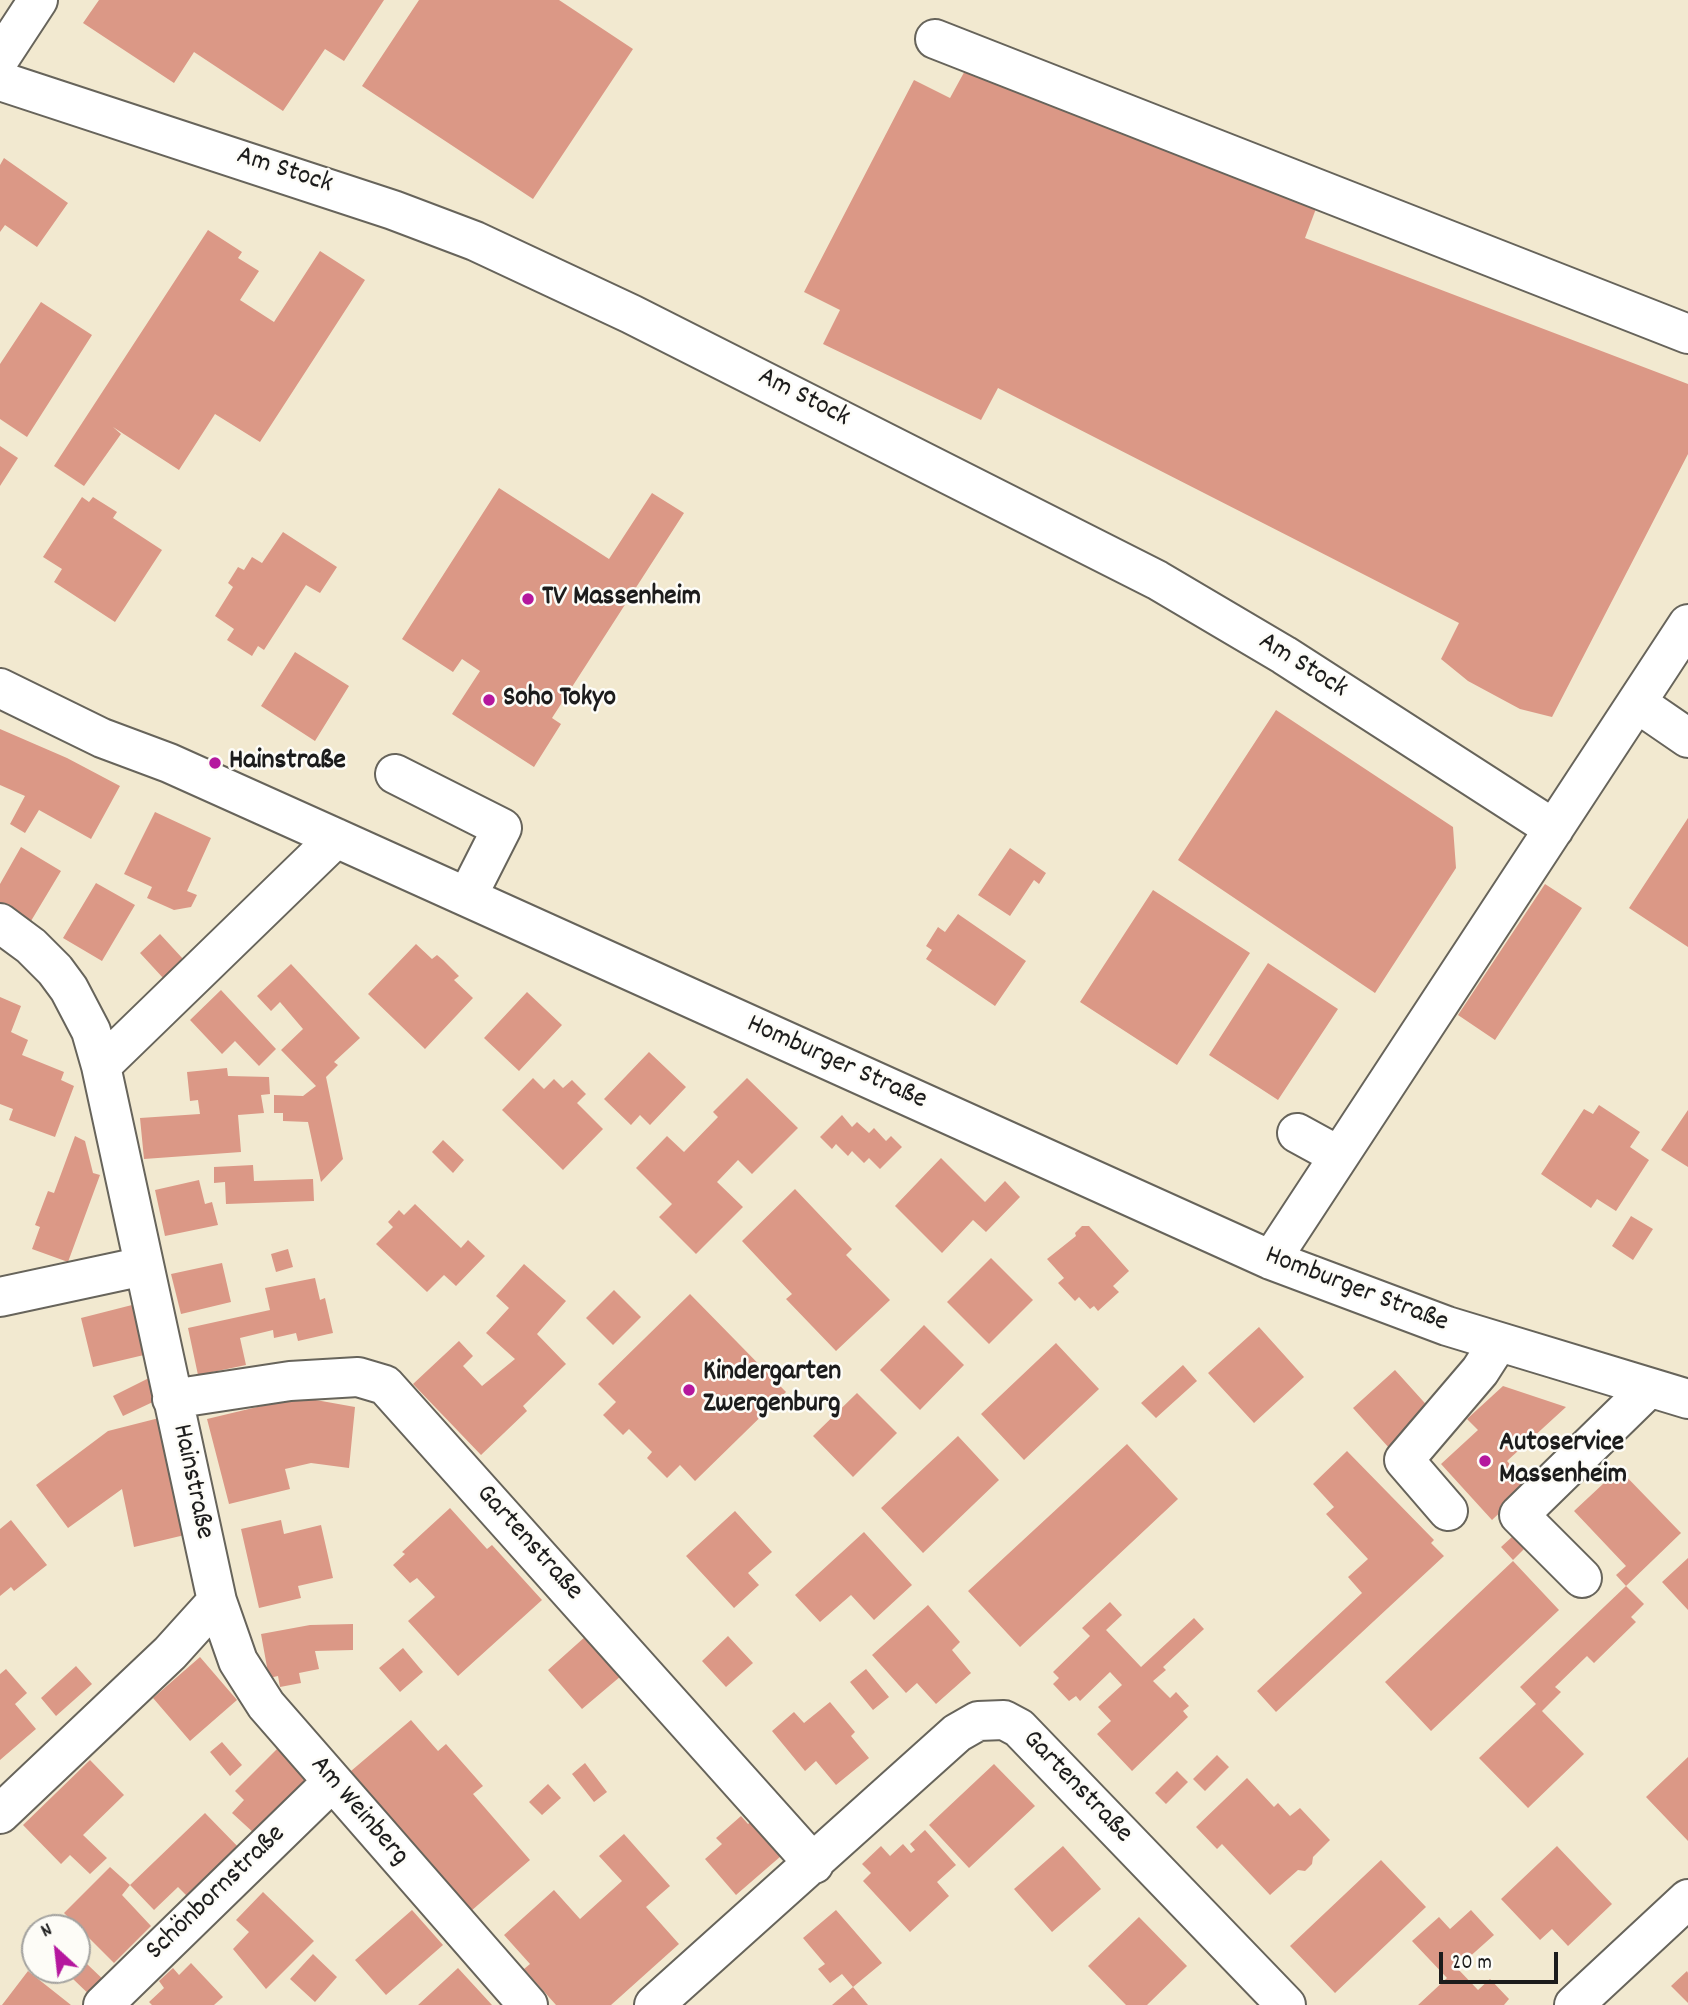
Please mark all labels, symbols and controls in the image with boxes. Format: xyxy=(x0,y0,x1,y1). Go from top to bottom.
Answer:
street label: Am Stock xyxy=(232,141,336,203)
street label: Am Stock xyxy=(751,362,855,436)
place label: TV Massenheim xyxy=(542,582,701,616)
marker: TV Massenheim xyxy=(520,591,536,607)
street label: Am Stock xyxy=(1251,627,1353,707)
place label: Soho Tokyo xyxy=(503,683,616,717)
marker: Soho Tokyo xyxy=(481,692,497,708)
place label: Hainstraße xyxy=(229,746,346,780)
marker: Hainstraße xyxy=(207,755,223,771)
street label: Homburger Straße xyxy=(741,1009,931,1119)
street label: Homburger Straße xyxy=(1260,1241,1452,1341)
place label: Kindergarten Zwergenburg xyxy=(703,1357,841,1423)
marker: Kindergarten Zwergenburg xyxy=(681,1382,697,1398)
street label: Hainstraße xyxy=(162,1421,220,1543)
place label: Autoservice Massenheim xyxy=(1499,1428,1627,1494)
marker: Autoservice Massenheim xyxy=(1477,1453,1493,1469)
street label: Gartenstraße xyxy=(467,1479,589,1609)
street label: Gartenstraße xyxy=(1014,1724,1138,1852)
street label: Am Weinberg xyxy=(301,1750,415,1874)
street label: Schönbornstraße xyxy=(140,1819,294,1969)
north arrow xyxy=(21,1914,91,1984)
text: N xyxy=(37,1917,57,1946)
scale bar xyxy=(1443,1938,1562,1982)
text: 20 m xyxy=(1452,1949,1492,1979)

